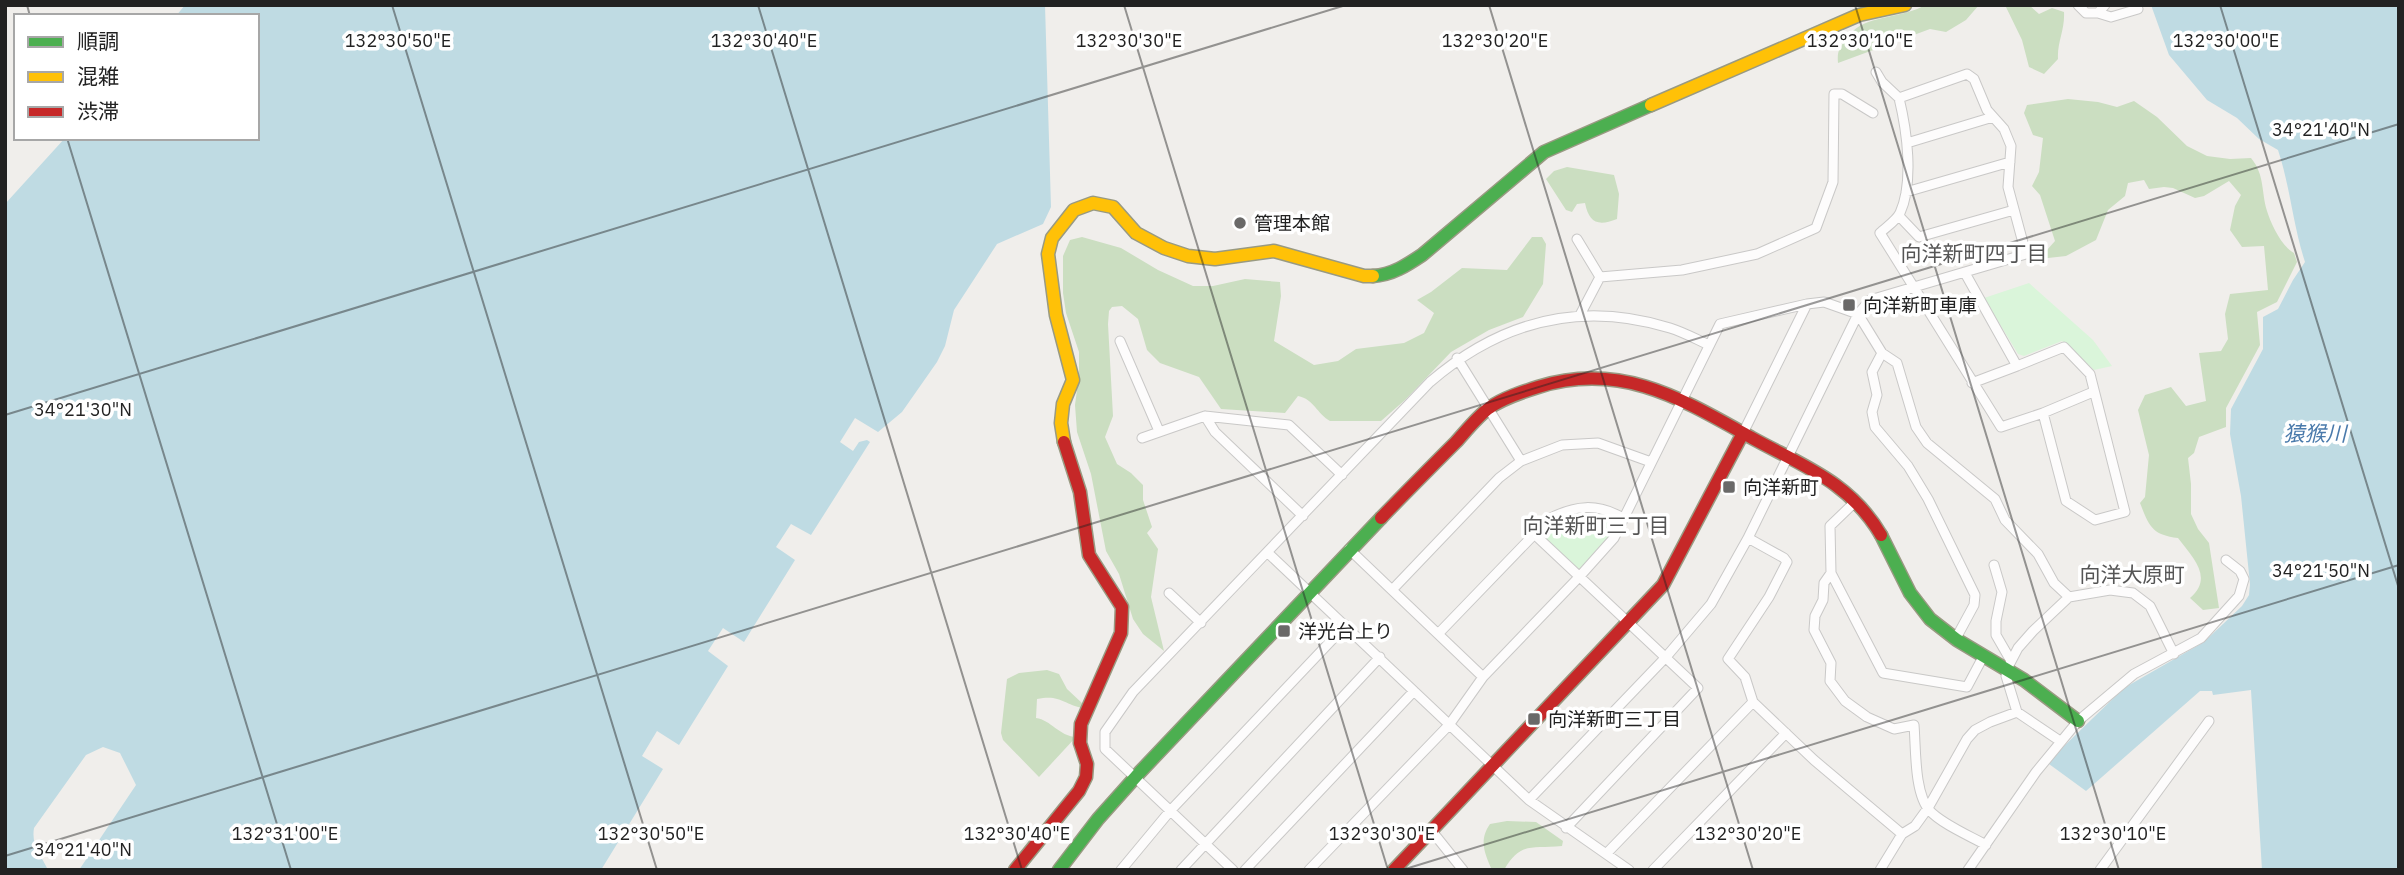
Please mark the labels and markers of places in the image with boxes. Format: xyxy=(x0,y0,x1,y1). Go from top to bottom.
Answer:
place label: 管理本館 xyxy=(1254,211,1330,235)
marker: 管理本館 xyxy=(1232,215,1248,231)
place label: 向洋新町車庫 xyxy=(1863,293,1977,317)
marker: 向洋新町車庫 xyxy=(1841,297,1857,313)
place label: 向洋新町 xyxy=(1743,475,1819,499)
marker: 向洋新町 xyxy=(1721,479,1737,495)
place label: 洋光台上り xyxy=(1298,619,1393,643)
marker: 洋光台上り xyxy=(1276,623,1292,639)
place label: 向洋新町三丁目 xyxy=(1548,707,1681,731)
marker: 向洋新町三丁目 xyxy=(1526,711,1542,727)

